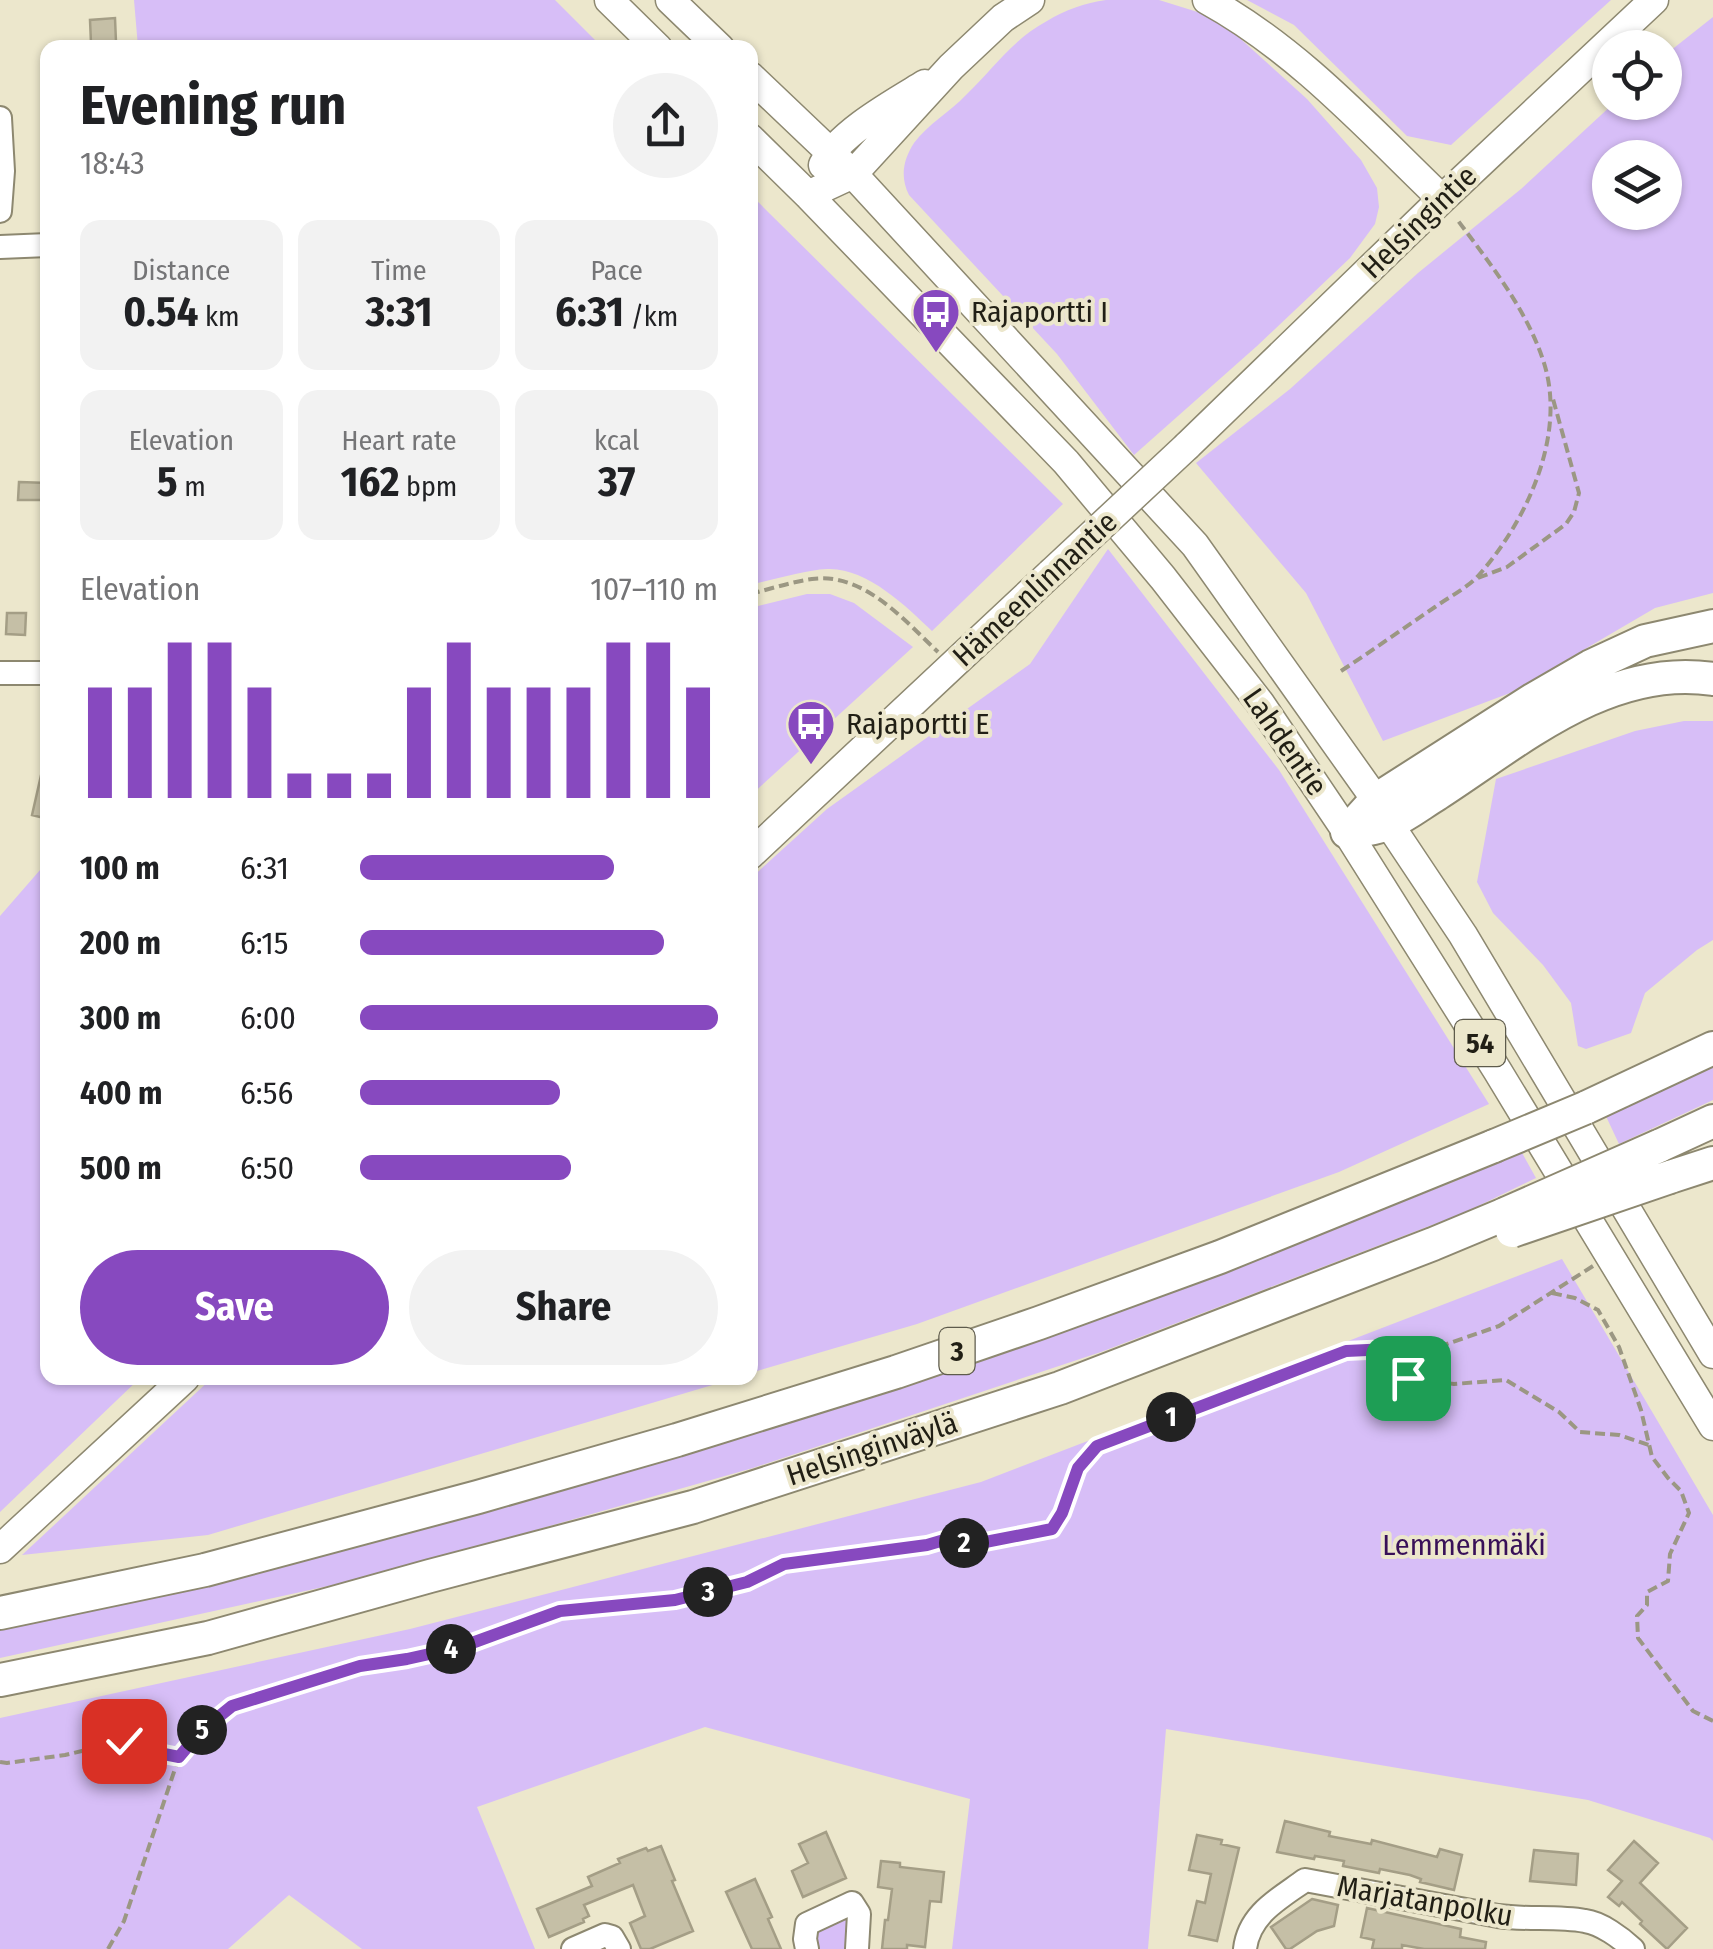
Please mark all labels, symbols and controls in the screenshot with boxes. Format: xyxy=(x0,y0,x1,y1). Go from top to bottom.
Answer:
map controls xyxy=(1592,30,1682,230)
button: locate xyxy=(1592,30,1682,120)
text: Evening run xyxy=(80,73,346,139)
button: share xyxy=(613,73,718,178)
button: layers xyxy=(1592,140,1682,230)
text: 18:43 xyxy=(80,144,145,182)
street label: Helsingintie xyxy=(1354,158,1484,286)
text: Distance xyxy=(132,254,230,287)
text: Time xyxy=(371,254,427,287)
text: Pace xyxy=(591,254,643,287)
bus stop icon: Rajaportti I xyxy=(910,286,962,354)
text: 0.54 xyxy=(123,287,198,337)
text: 3:31 xyxy=(366,287,432,337)
text: 6:31 xyxy=(555,287,624,337)
place label: Rajaportti I xyxy=(971,294,1108,330)
text: km xyxy=(198,300,240,333)
text: /km xyxy=(624,300,678,333)
text: Elevation xyxy=(129,424,234,457)
text: Heart rate xyxy=(342,424,456,457)
text: kcal xyxy=(594,424,639,457)
text: 5 xyxy=(157,457,178,507)
text: 162 xyxy=(341,457,399,507)
text: 37 xyxy=(598,457,635,507)
text: m xyxy=(178,470,206,503)
text: bpm xyxy=(399,470,457,503)
street label: Hämeenlinnantie xyxy=(945,504,1125,674)
text: Elevation xyxy=(80,570,200,608)
text: 107–110 m xyxy=(590,570,718,608)
street label: Lahdentie xyxy=(1235,682,1335,802)
bus stop icon: Rajaportti E xyxy=(785,698,837,766)
place label: Rajaportti E xyxy=(846,706,989,742)
text: 100 m xyxy=(80,849,160,887)
text: 6:31 xyxy=(240,849,289,887)
text: 200 m xyxy=(80,924,161,962)
text: 6:15 xyxy=(240,924,289,962)
text: 300 m xyxy=(80,999,161,1037)
text: 6:00 xyxy=(240,999,296,1037)
road number: 54 xyxy=(1455,1020,1505,1066)
text: 400 m xyxy=(80,1074,162,1112)
text: 6:56 xyxy=(240,1074,293,1112)
text: 500 m xyxy=(80,1149,162,1187)
text: 6:50 xyxy=(240,1149,294,1187)
button: Save xyxy=(80,1250,389,1365)
button: Share xyxy=(409,1250,718,1365)
road number: 3 xyxy=(940,1328,974,1374)
pin xyxy=(1366,1336,1451,1421)
icon: arrive xyxy=(1381,1351,1436,1406)
pin: 1 xyxy=(1146,1392,1196,1442)
text: 1 xyxy=(1165,1400,1177,1433)
street label: Helsinginväylä xyxy=(782,1404,962,1494)
pin: 2 xyxy=(939,1518,989,1568)
text: 2 xyxy=(958,1526,970,1559)
park label: Lemmenmäki xyxy=(1382,1527,1546,1563)
pin: 3 xyxy=(683,1567,733,1617)
text: 3 xyxy=(701,1575,715,1608)
pin: 4 xyxy=(426,1624,476,1674)
text: 4 xyxy=(444,1632,458,1665)
pin xyxy=(82,1699,167,1784)
pin: 5 xyxy=(177,1705,227,1755)
text: 5 xyxy=(195,1713,209,1746)
icon: check xyxy=(97,1714,152,1769)
street label: Marjatanpolku xyxy=(1334,1868,1516,1934)

